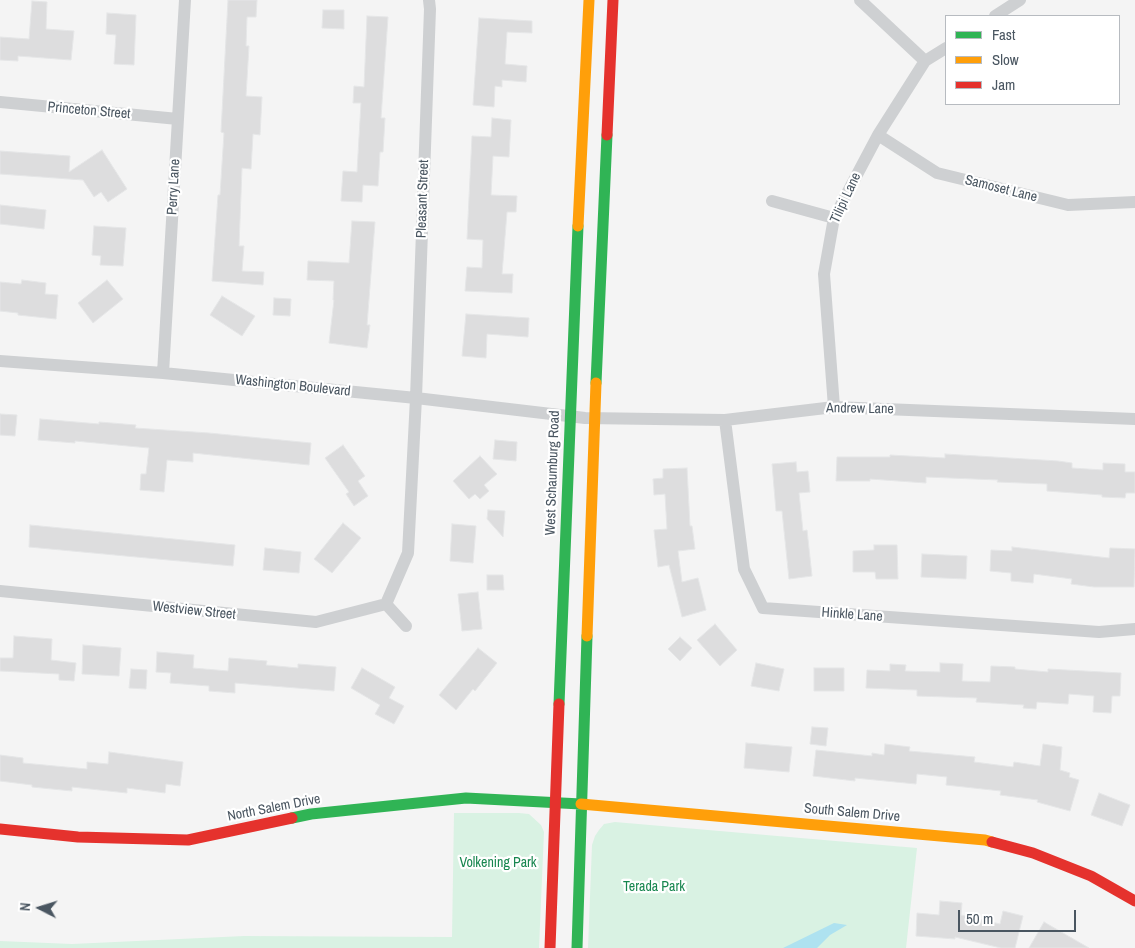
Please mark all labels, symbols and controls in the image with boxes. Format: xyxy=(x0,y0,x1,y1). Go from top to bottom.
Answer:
legend xyxy=(945,15,1120,105)
text: Fast xyxy=(992,24,1015,45)
text: Slow xyxy=(992,49,1019,70)
text: Jam xyxy=(992,74,1015,95)
street label: Princeton Street xyxy=(47,99,131,123)
street label: Perry Lane xyxy=(164,159,184,215)
street label: Pleasant Street xyxy=(413,159,433,239)
street label: Tilipi Lane xyxy=(827,170,865,226)
street label: Samoset Lane xyxy=(963,172,1039,206)
street label: Washington Boulevard xyxy=(235,372,351,400)
street label: Andrew Lane xyxy=(826,400,894,418)
street label: West Schaumburg Road xyxy=(542,410,564,536)
street label: Westview Street xyxy=(152,598,236,624)
street label: Hinkle Lane xyxy=(821,604,883,626)
street label: North Salem Drive xyxy=(226,791,322,825)
street label: South Salem Drive xyxy=(803,800,901,826)
park label: Volkening Park xyxy=(459,855,537,871)
park label: Terada Park xyxy=(623,879,685,895)
north arrow xyxy=(15,883,65,933)
scale bar xyxy=(960,900,1078,932)
text: N xyxy=(16,902,34,912)
text: 50 m xyxy=(966,908,993,929)

